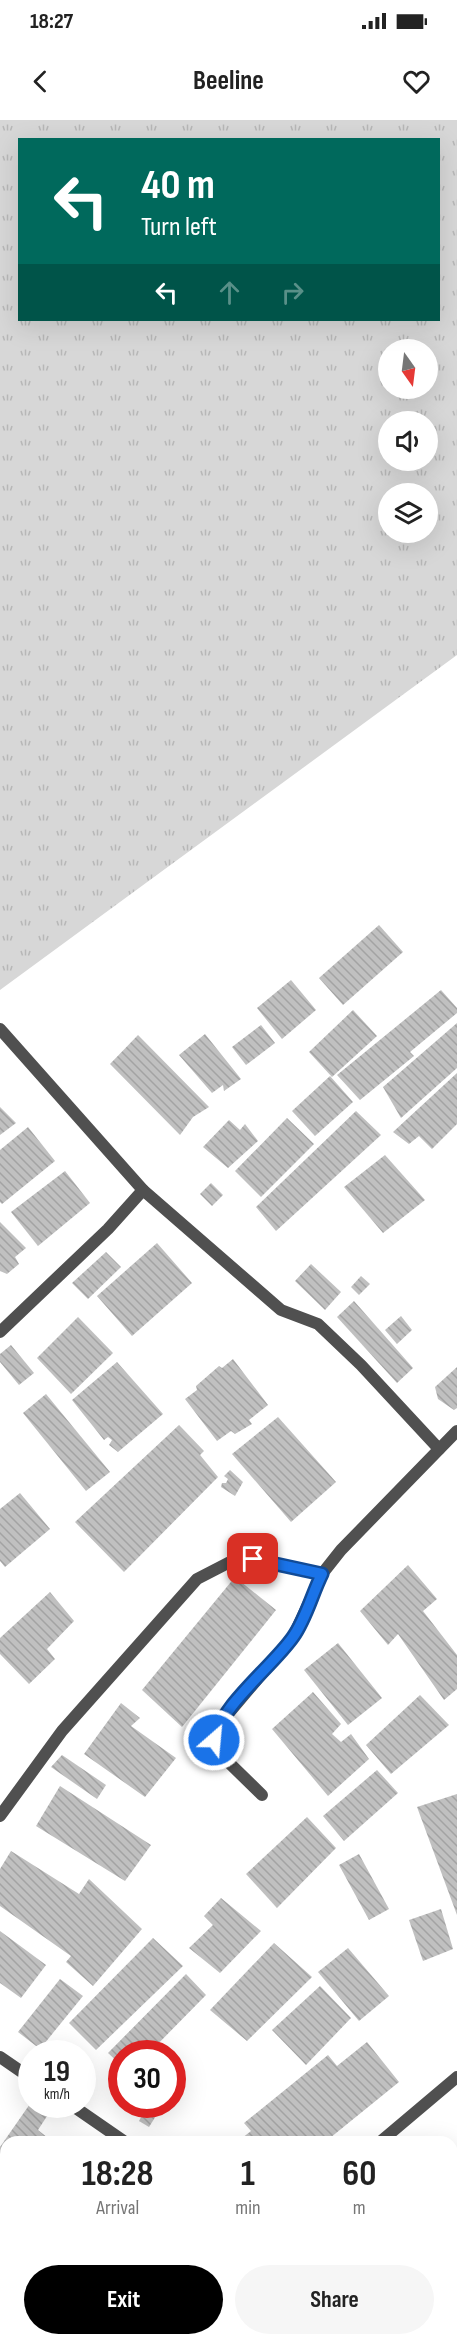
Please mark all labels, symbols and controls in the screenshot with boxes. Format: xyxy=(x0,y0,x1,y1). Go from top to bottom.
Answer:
text: 18:27 xyxy=(30,8,73,35)
icon: back xyxy=(24,65,57,98)
text: Beeline xyxy=(193,65,264,97)
icon: heart xyxy=(400,65,433,98)
text: 40 m xyxy=(141,160,215,211)
icon: left xyxy=(42,162,120,240)
text: Turn left xyxy=(141,211,217,243)
icon: left xyxy=(150,276,183,309)
icon: ahead xyxy=(213,276,246,309)
icon: right xyxy=(276,276,309,309)
north arrow xyxy=(378,339,438,399)
map controls xyxy=(378,339,438,543)
button: sound xyxy=(378,411,438,471)
button: layers xyxy=(378,483,438,543)
pin xyxy=(227,1533,278,1584)
icon: arrive xyxy=(236,1542,269,1575)
position arrow xyxy=(182,1708,246,1772)
speed limit sign: 30 xyxy=(108,2040,186,2118)
text: 19 xyxy=(44,2054,70,2090)
text: km/h xyxy=(44,2085,70,2104)
text: 18:28 xyxy=(82,2153,154,2196)
text: 1 xyxy=(241,2153,255,2196)
text: 60 xyxy=(342,2153,376,2196)
text: Arrival xyxy=(96,2196,139,2220)
text: min xyxy=(235,2196,260,2220)
text: m xyxy=(353,2196,366,2220)
button: Exit xyxy=(24,2265,223,2334)
button: Share xyxy=(235,2265,434,2334)

